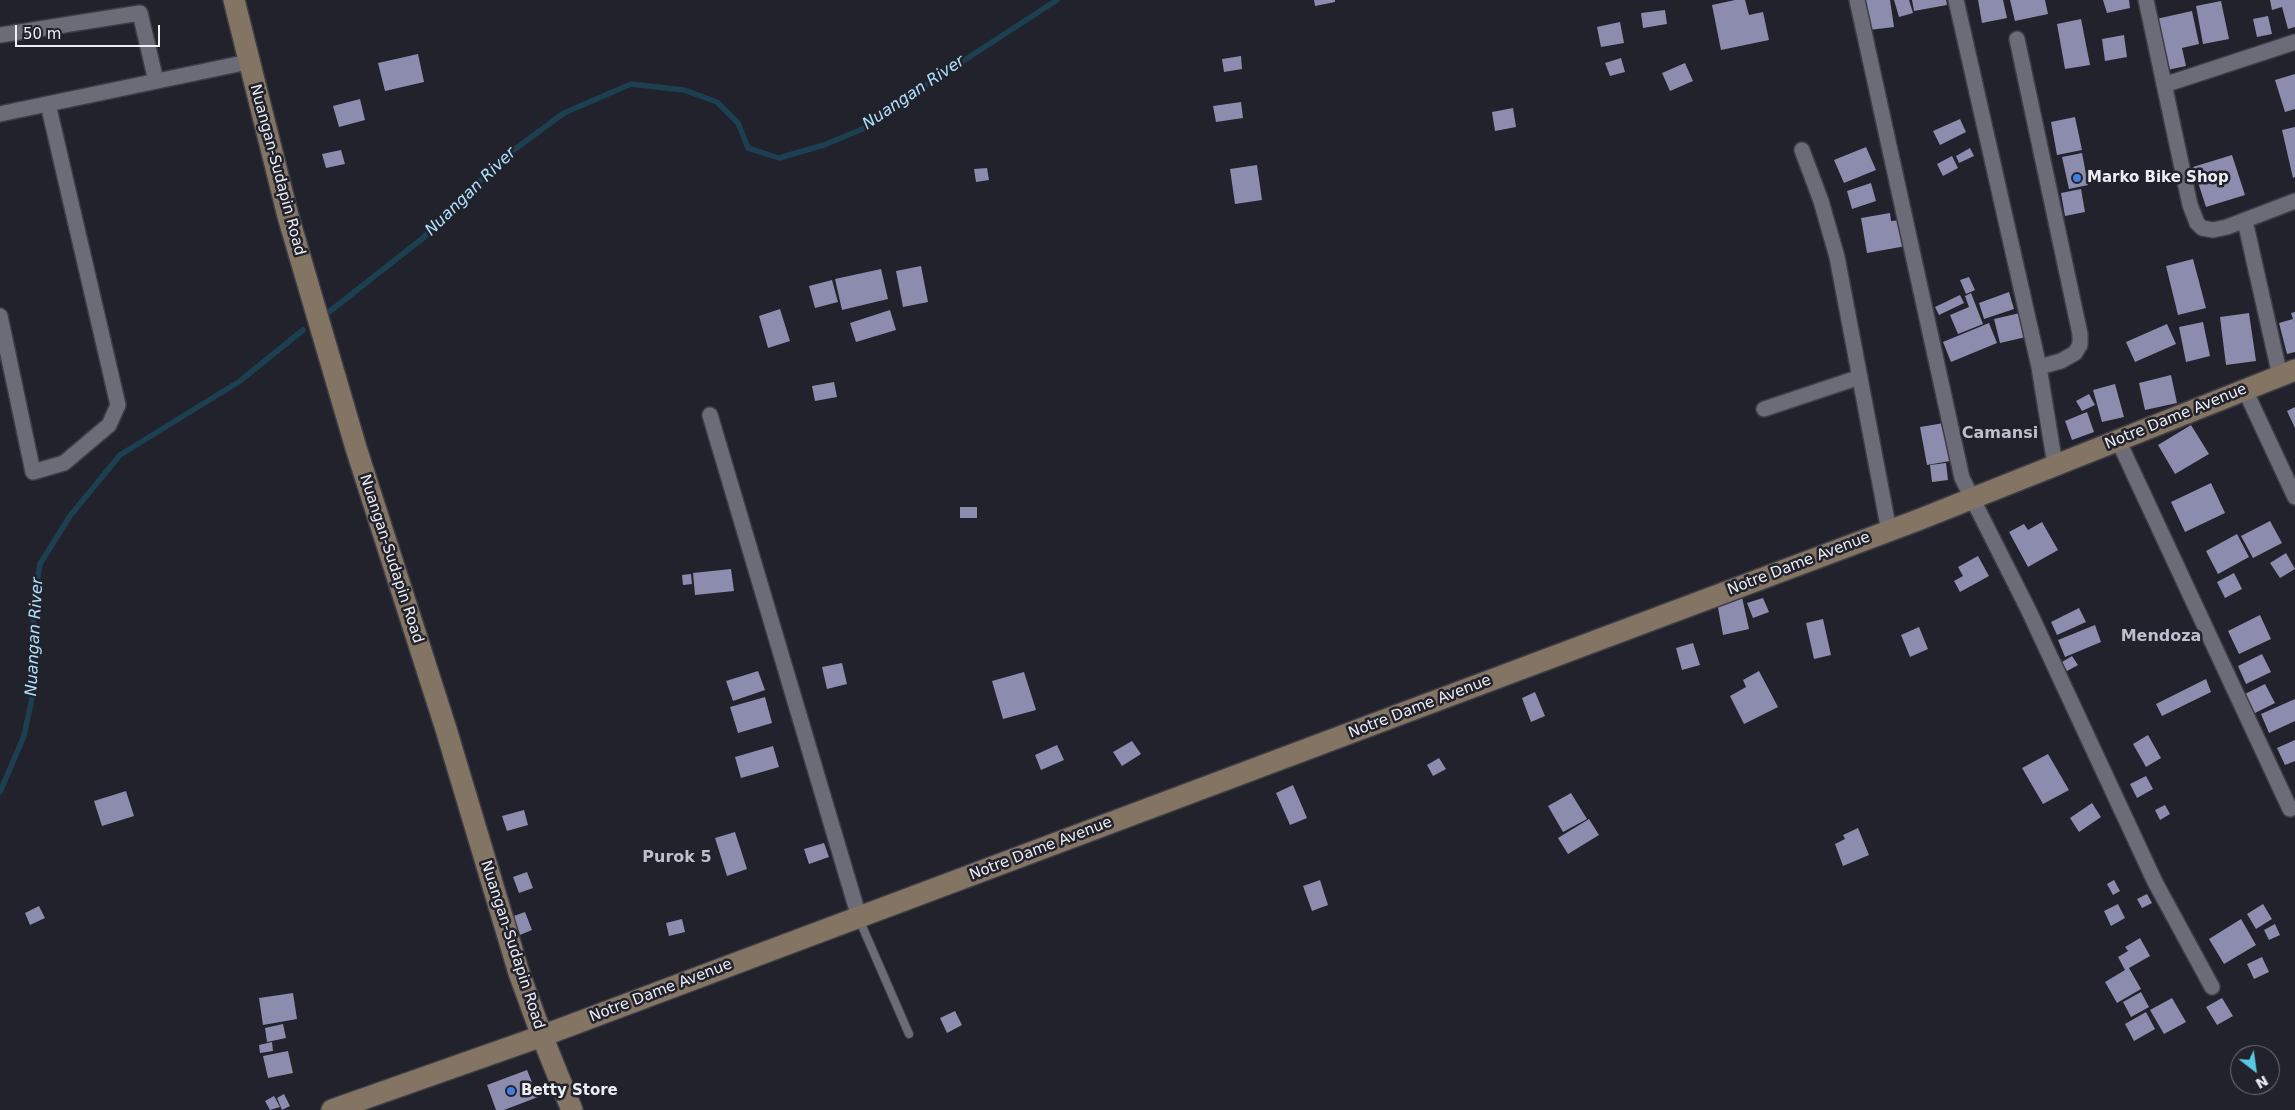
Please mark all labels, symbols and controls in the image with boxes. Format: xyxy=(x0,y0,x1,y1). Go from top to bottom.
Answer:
scale bar xyxy=(18,15,162,47)
text: 50 m xyxy=(23,25,61,43)
water label: Nuangan River xyxy=(859,52,969,134)
street label: Nuangan-Sudapin Road xyxy=(245,82,309,258)
water label: Nuangan River xyxy=(422,144,520,240)
place label: Marko Bike Shop xyxy=(2087,169,2229,187)
marker: Marko Bike Shop xyxy=(2071,172,2083,184)
street label: Notre Dame Avenue xyxy=(2103,380,2249,454)
district label: Camansi xyxy=(1962,424,2038,444)
street label: Nuangan-Sudapin Road xyxy=(355,472,427,646)
street label: Notre Dame Avenue xyxy=(1725,529,1873,599)
water label: Nuangan River xyxy=(22,577,48,697)
district label: Mendoza xyxy=(2121,627,2201,647)
street label: Notre Dame Avenue xyxy=(1346,672,1494,742)
street label: Notre Dame Avenue xyxy=(967,814,1115,884)
district label: Purok 5 xyxy=(642,848,712,868)
street label: Nuangan-Sudapin Road xyxy=(476,858,548,1032)
street label: Notre Dame Avenue xyxy=(587,956,735,1026)
north arrow xyxy=(2230,1045,2280,1095)
text: N xyxy=(2253,1072,2271,1092)
place label: Betty Store xyxy=(521,1082,618,1100)
marker: Betty Store xyxy=(505,1085,517,1097)

